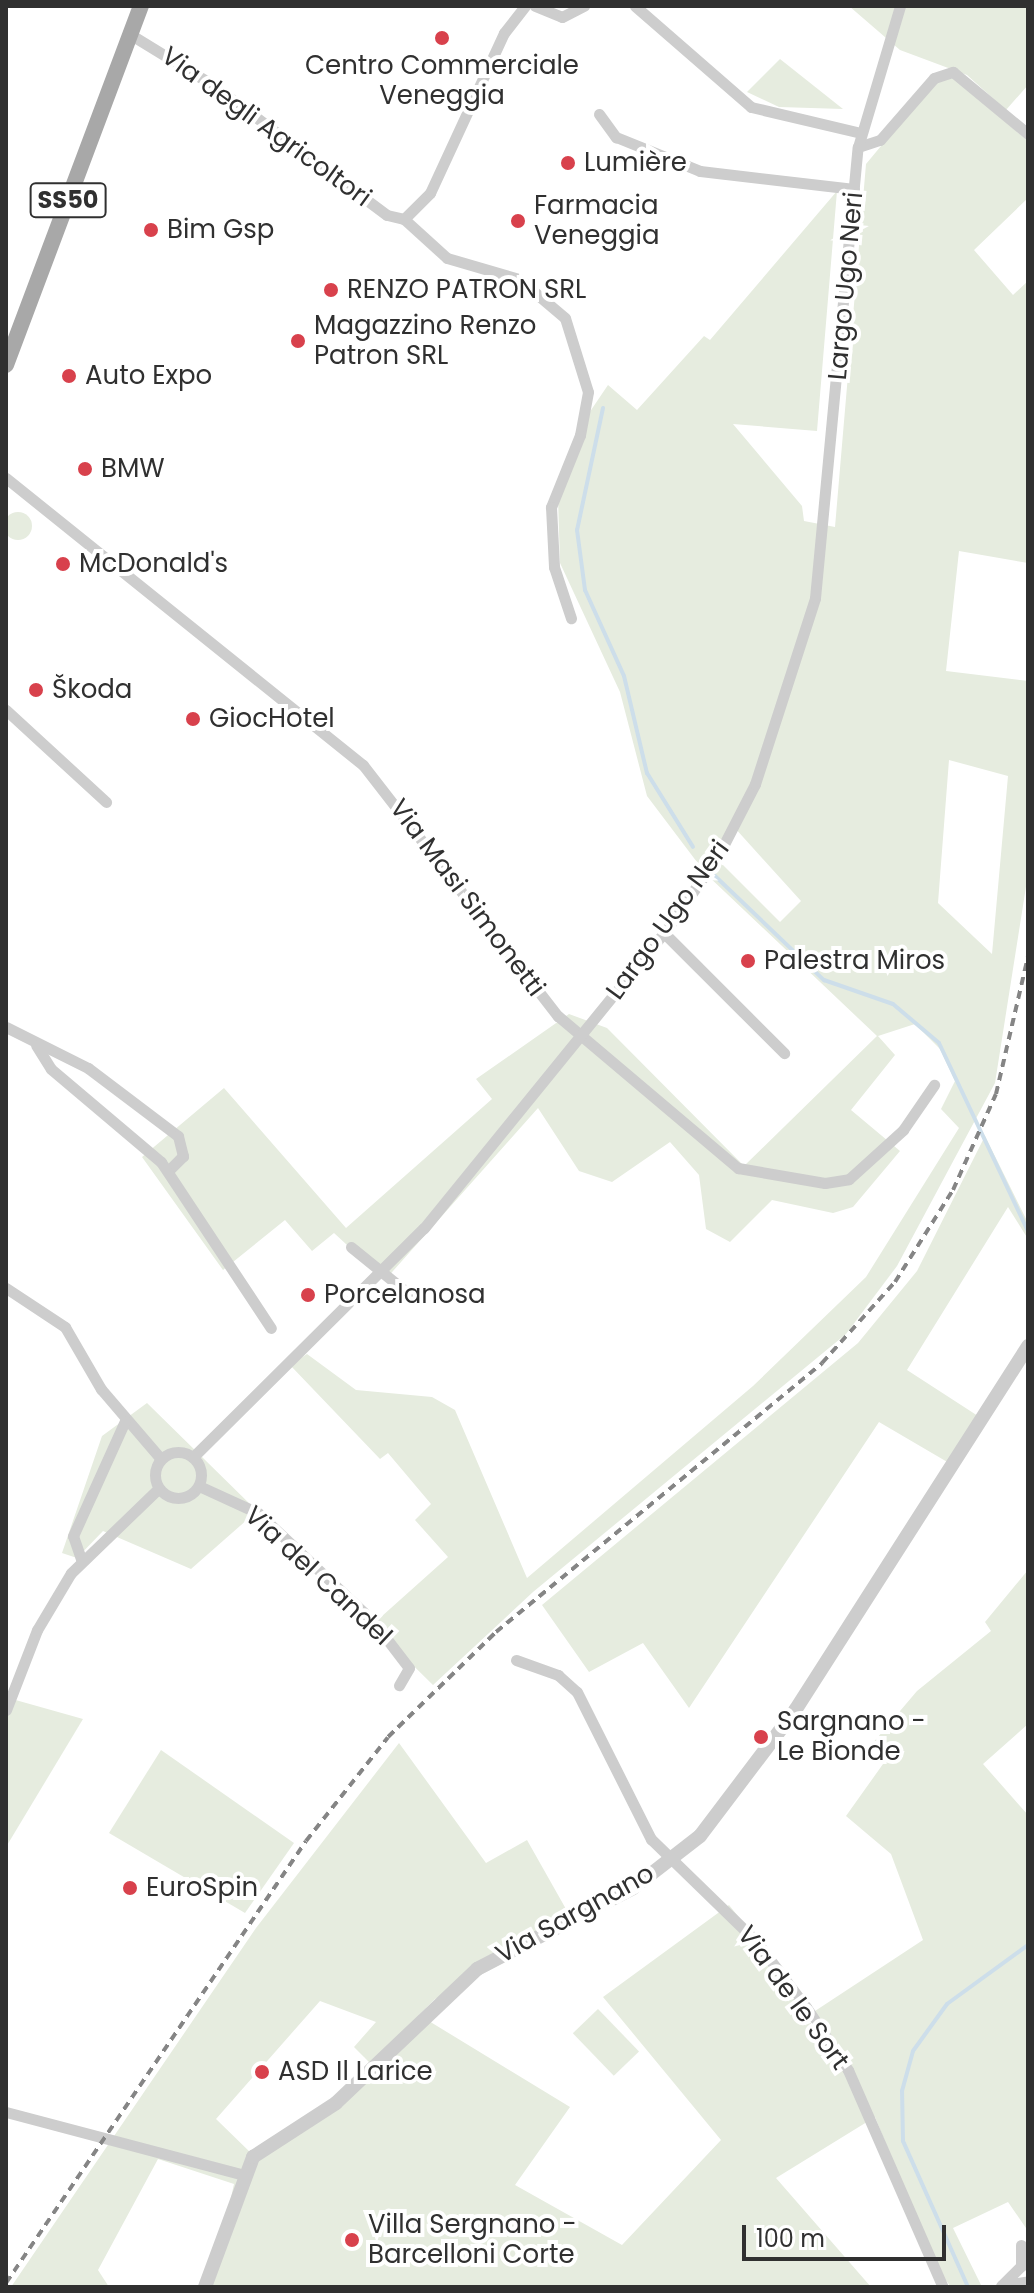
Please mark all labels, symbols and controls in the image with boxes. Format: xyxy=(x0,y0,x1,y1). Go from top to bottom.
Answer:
marker: Centro Commerciale Veneggia xyxy=(433,29,451,47)
street label: Via degli Agricoltori xyxy=(155,40,377,214)
place label: Centro Commerciale Veneggia xyxy=(305,50,579,112)
place label: Lumière xyxy=(584,147,687,179)
marker: Lumière xyxy=(559,154,577,172)
road number: SS50 xyxy=(28,180,108,220)
place label: Farmacia Veneggia xyxy=(534,190,660,252)
street label: Largo Ugo Neri xyxy=(822,191,870,381)
marker: Farmacia Veneggia xyxy=(509,212,527,230)
place label: Bim Gsp xyxy=(167,214,274,246)
marker: Bim Gsp xyxy=(142,221,160,239)
place label: RENZO PATRON SRL xyxy=(347,274,586,306)
marker: RENZO PATRON SRL xyxy=(322,281,340,299)
place label: Magazzino Renzo Patron SRL xyxy=(314,310,536,372)
marker: Magazzino Renzo Patron SRL xyxy=(289,332,307,350)
place label: Auto Expo xyxy=(85,360,212,392)
marker: Auto Expo xyxy=(60,367,78,385)
place label: BMW xyxy=(101,453,165,485)
marker: BMW xyxy=(76,460,94,478)
place label: McDonald's xyxy=(79,548,228,580)
marker: McDonald's xyxy=(54,555,72,573)
place label: Škoda xyxy=(52,674,132,706)
marker: Škoda xyxy=(27,681,45,699)
place label: GiocHotel xyxy=(209,703,335,735)
marker: GiocHotel xyxy=(184,710,202,728)
street label: Via Masi Simonetti xyxy=(383,793,551,1003)
street label: Largo Ugo Neri xyxy=(600,834,736,1006)
place label: Palestra Miros xyxy=(764,945,945,977)
marker: Palestra Miros xyxy=(739,952,757,970)
place label: Porcelanosa xyxy=(324,1279,486,1311)
marker: Porcelanosa xyxy=(299,1286,317,1304)
street label: Via del Candel xyxy=(238,1500,398,1652)
place label: Sargnano - Le Bionde xyxy=(777,1706,926,1768)
marker: Sargnano - Le Bionde xyxy=(752,1728,770,1746)
street label: Via Sargnano xyxy=(490,1858,660,1970)
place label: EuroSpin xyxy=(146,1872,258,1904)
marker: EuroSpin xyxy=(121,1879,139,1897)
street label: Via de le Sort xyxy=(731,1920,855,2076)
place label: ASD Il Larice xyxy=(278,2056,433,2088)
marker: ASD Il Larice xyxy=(253,2063,271,2081)
place label: Villa Sergnano - Barcelloni Corte xyxy=(368,2209,577,2270)
scale bar xyxy=(746,2209,950,2259)
text: 100 m xyxy=(756,2222,825,2255)
marker: Villa Sergnano - Barcelloni Corte xyxy=(343,2231,361,2249)

